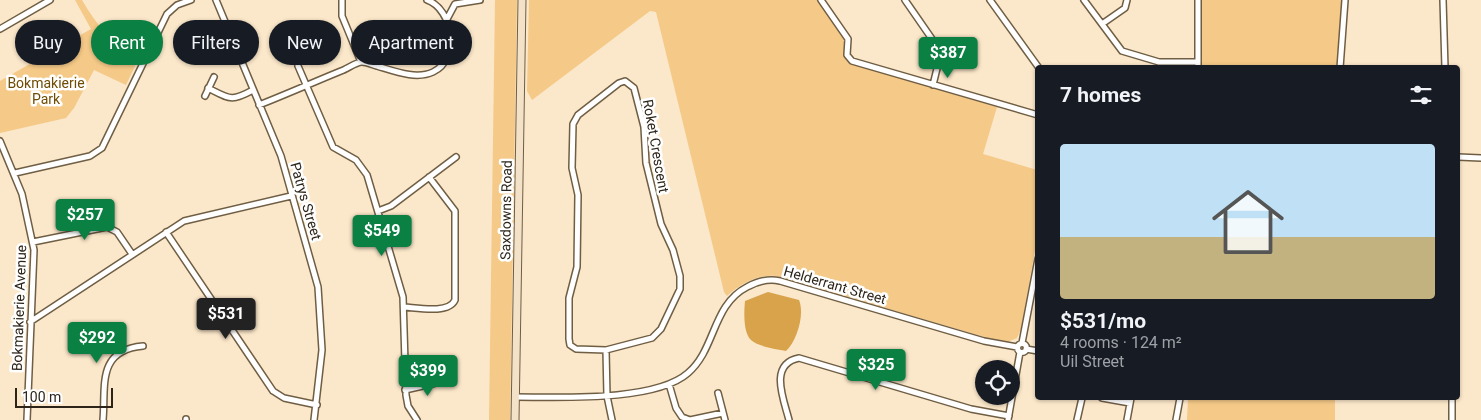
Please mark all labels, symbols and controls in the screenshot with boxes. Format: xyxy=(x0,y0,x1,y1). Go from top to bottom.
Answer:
chip: Buy xyxy=(15,20,81,65)
chip: Rent xyxy=(91,20,163,65)
chip: Filters xyxy=(173,20,259,65)
chip: New xyxy=(269,20,341,65)
chip: Apartment xyxy=(351,20,472,65)
pin: $387 xyxy=(918,36,978,79)
text: $387 xyxy=(930,43,966,62)
park label: Bokmakierie Park xyxy=(7,75,85,107)
icon: filters xyxy=(1407,81,1435,109)
text: 7 homes xyxy=(1060,83,1141,107)
street label: Roket Crescent xyxy=(640,98,672,194)
street label: Patrys Street xyxy=(287,160,325,242)
street label: Saxdowns Road xyxy=(497,160,515,260)
icon: home xyxy=(1203,177,1293,267)
pin: $257 xyxy=(55,198,115,241)
text: $257 xyxy=(67,205,103,224)
pin: $549 xyxy=(352,214,412,257)
text: $549 xyxy=(364,221,400,240)
street label: Bokmakierie Avenue xyxy=(9,245,29,371)
street label: Helderrant Street xyxy=(782,263,888,307)
pin: $531 xyxy=(196,298,256,340)
text: $531 xyxy=(208,304,244,323)
text: $531/mo xyxy=(1060,309,1146,333)
pin: $292 xyxy=(67,322,127,364)
text: $292 xyxy=(79,328,115,347)
text: 4 rooms · 124 m² xyxy=(1060,333,1182,352)
pin: $325 xyxy=(846,348,906,391)
text: Uil Street xyxy=(1060,352,1124,371)
pin: $399 xyxy=(398,354,458,397)
text: $325 xyxy=(858,355,894,374)
map controls xyxy=(975,360,1020,405)
button: locate xyxy=(975,360,1020,405)
text: $399 xyxy=(410,361,446,380)
scale bar xyxy=(15,385,112,408)
text: 100 m xyxy=(22,389,61,405)

